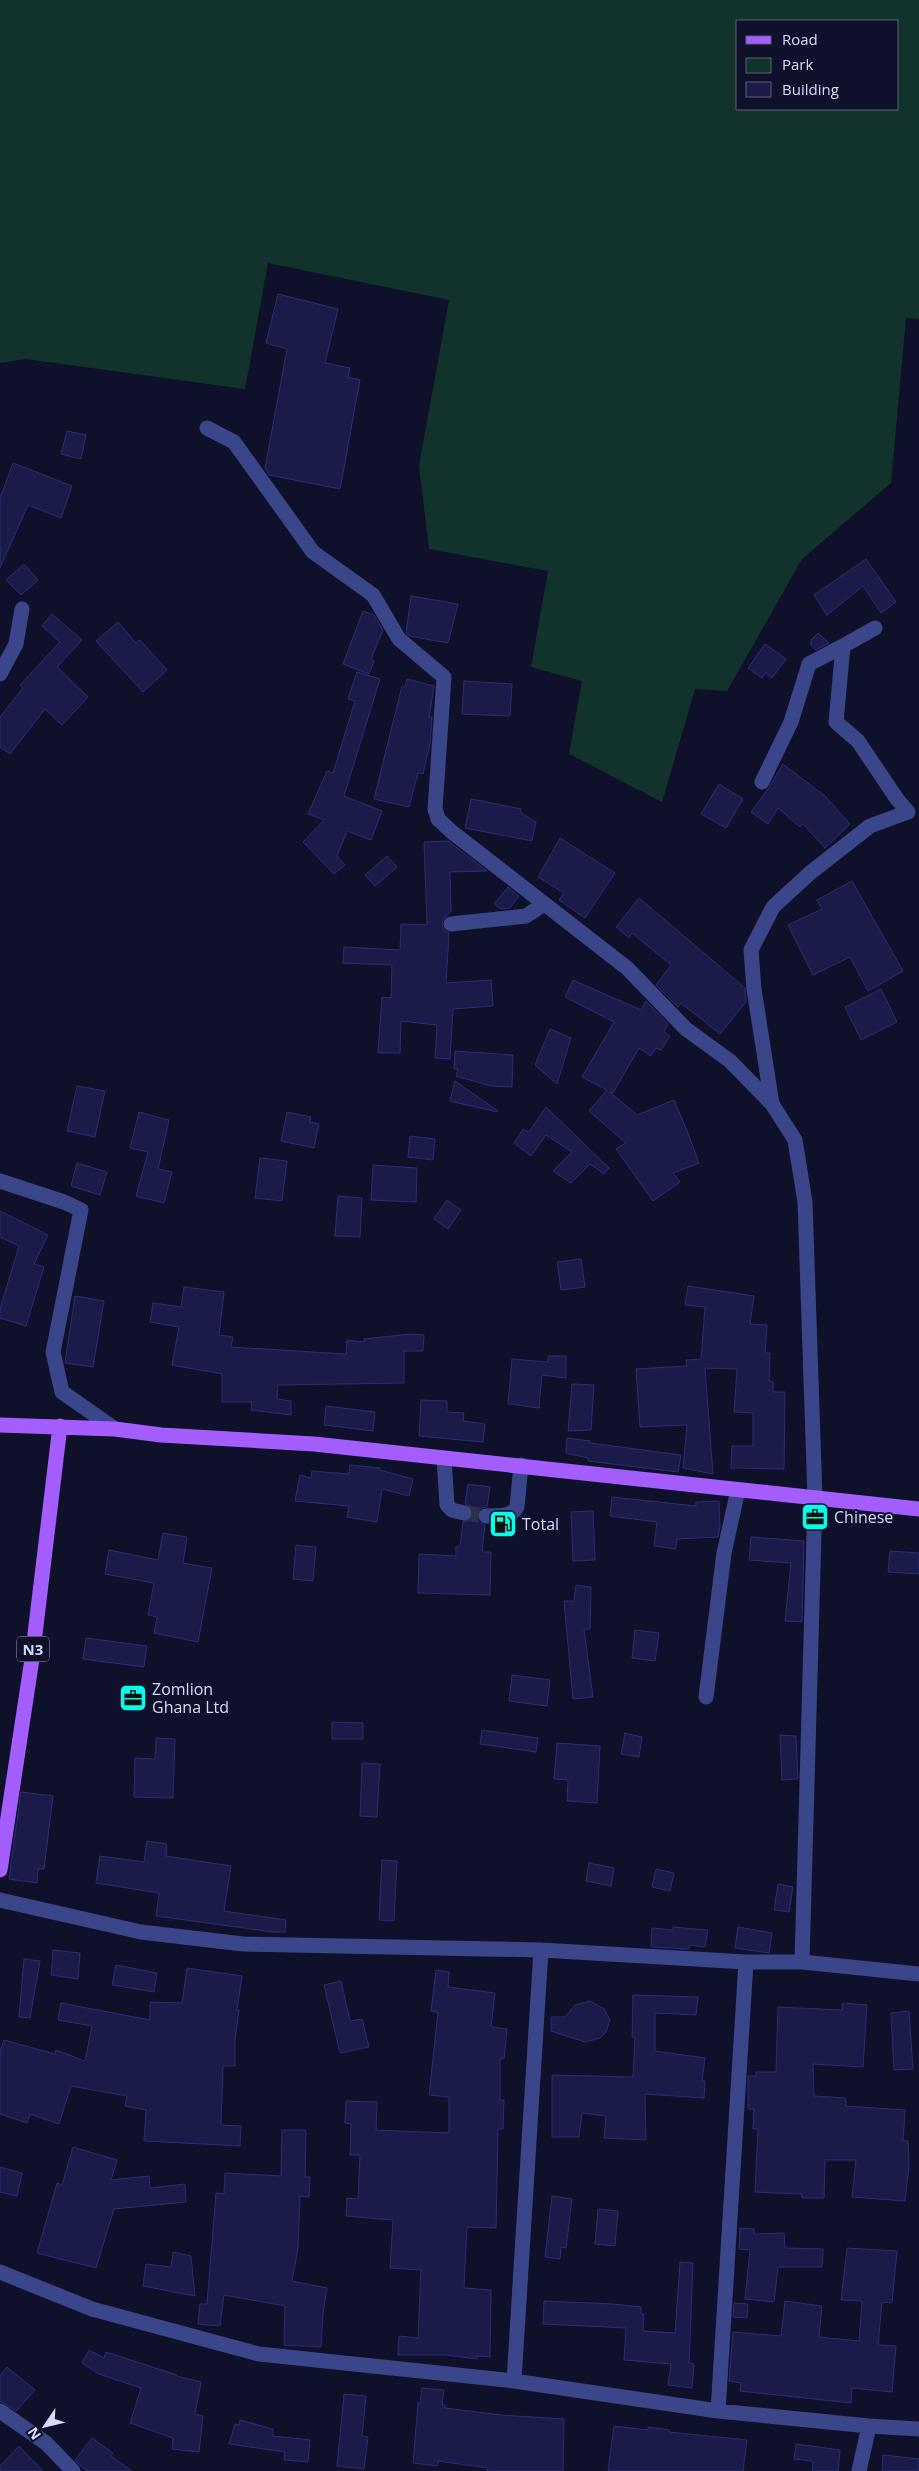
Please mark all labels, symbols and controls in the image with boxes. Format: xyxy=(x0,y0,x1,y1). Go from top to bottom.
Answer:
legend xyxy=(736,20,899,110)
text: Road xyxy=(782,29,818,49)
text: Park xyxy=(782,54,813,74)
text: Building xyxy=(782,79,839,99)
office icon: Chinese xyxy=(800,1502,830,1532)
place label: Chinese xyxy=(834,1506,893,1528)
fuel station icon: Total xyxy=(488,1509,518,1539)
place label: Total xyxy=(522,1513,559,1535)
road number: N3 xyxy=(17,1636,49,1662)
place label: Zomlion Ghana Ltd xyxy=(152,1678,229,1718)
office icon: Zomlion Ghana Ltd xyxy=(118,1683,148,1713)
north arrow xyxy=(20,2401,70,2451)
text: N xyxy=(23,2424,45,2444)

